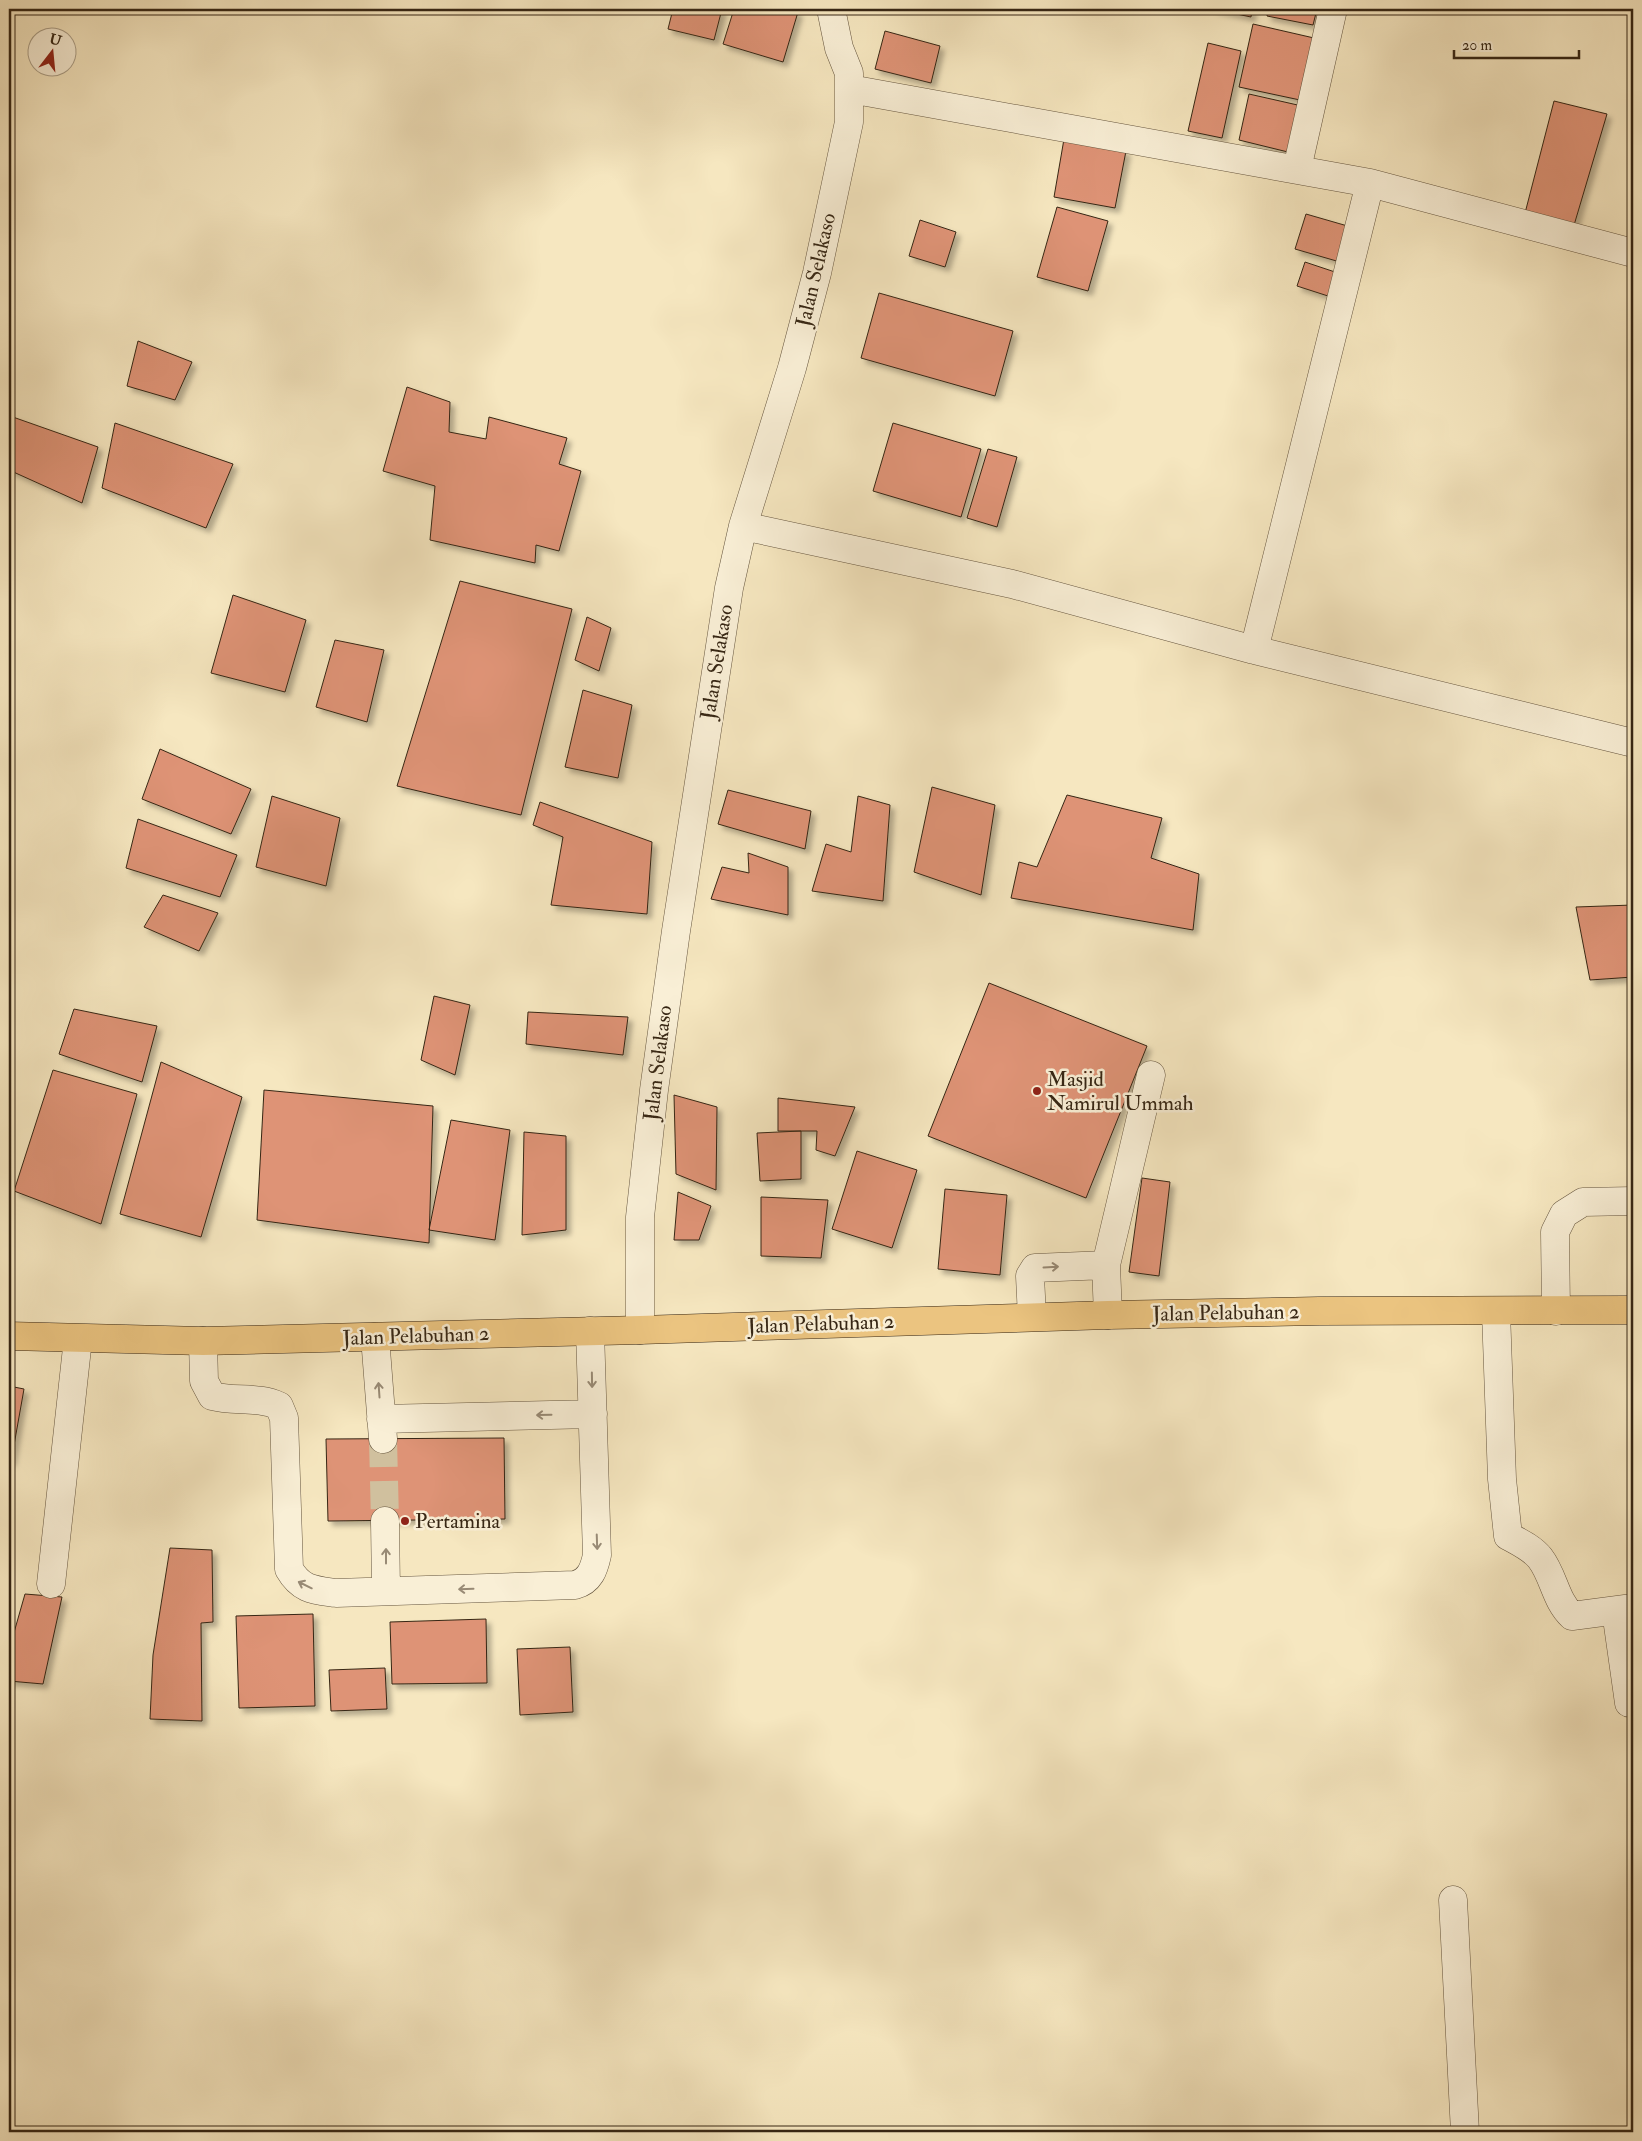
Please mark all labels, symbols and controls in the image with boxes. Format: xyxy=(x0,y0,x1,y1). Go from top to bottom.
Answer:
north arrow xyxy=(28,28,78,78)
scale bar xyxy=(1454,28,1580,60)
text: U xyxy=(47,30,64,50)
text: 20 m xyxy=(1462,36,1492,55)
street label: Jalan Selakaso xyxy=(790,210,842,331)
street label: Jalan Selakaso xyxy=(694,602,739,723)
street label: Jalan Selakaso xyxy=(637,1004,678,1123)
place label: Masjid Namirul Ummah xyxy=(1047,1066,1194,1117)
marker: Masjid Namirul Ummah xyxy=(1031,1085,1043,1097)
one-way arrow xyxy=(1042,1263,1058,1272)
street label: Jalan Pelabuhan 2 xyxy=(1151,1298,1300,1328)
street label: Jalan Pelabuhan 2 xyxy=(746,1308,895,1340)
street label: Jalan Pelabuhan 2 xyxy=(341,1320,490,1352)
one-way arrow xyxy=(587,1372,597,1388)
one-way arrow xyxy=(375,1383,384,1399)
one-way arrow xyxy=(536,1410,552,1420)
place label: Pertamina xyxy=(415,1508,500,1535)
marker: Pertamina xyxy=(399,1515,411,1527)
one-way arrow xyxy=(592,1534,601,1550)
one-way arrow xyxy=(381,1548,391,1564)
one-way arrow xyxy=(297,1580,312,1590)
one-way arrow xyxy=(458,1584,474,1593)

